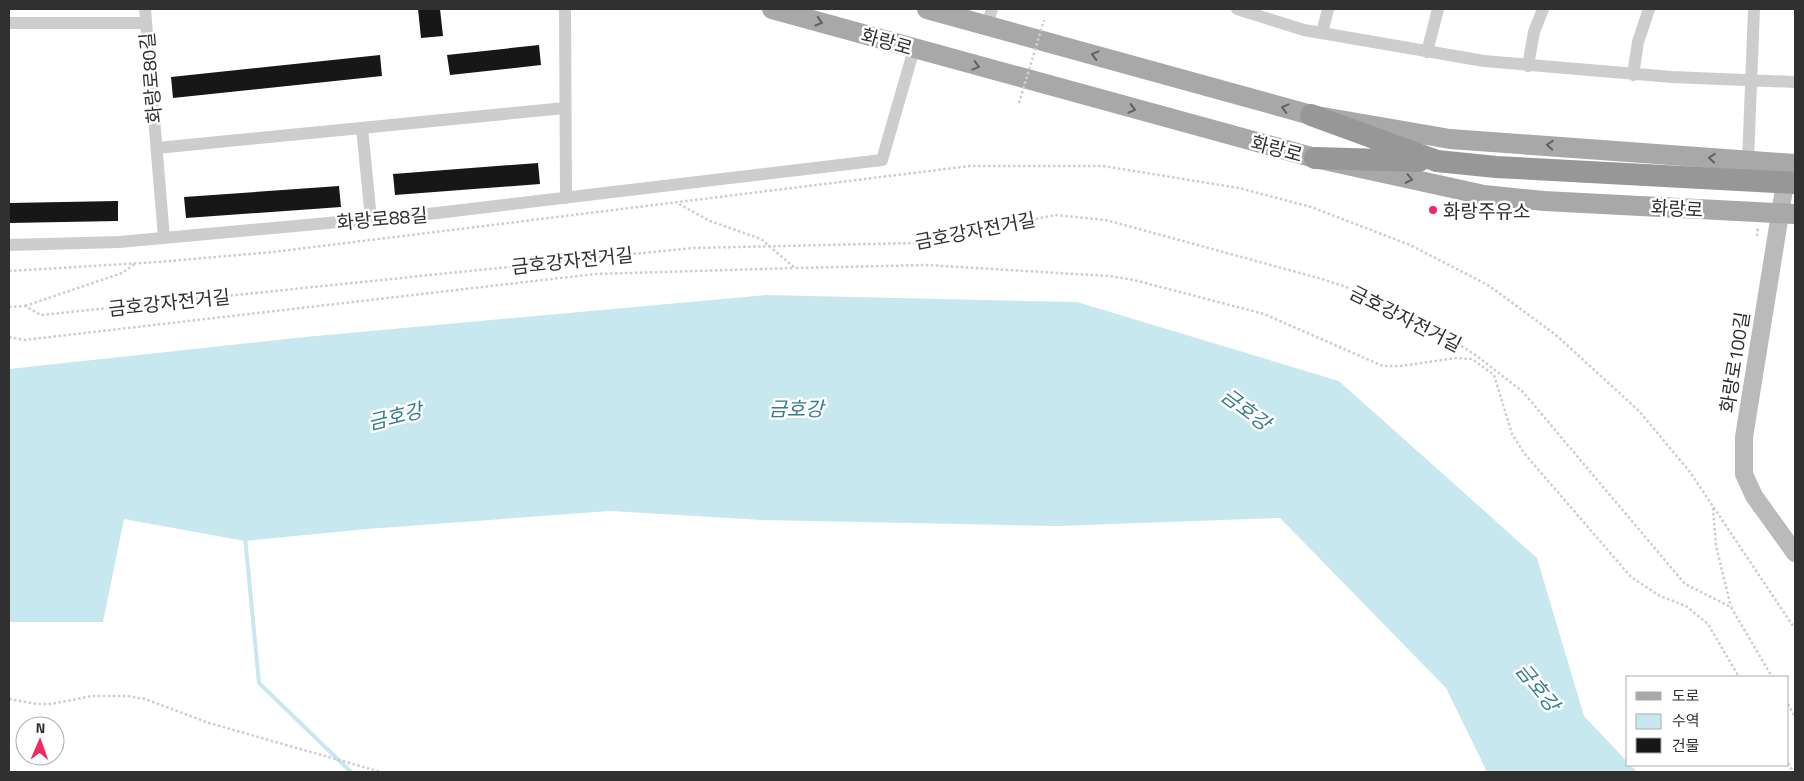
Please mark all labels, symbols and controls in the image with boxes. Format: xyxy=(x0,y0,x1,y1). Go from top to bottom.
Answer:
one-way arrow xyxy=(814,17,823,27)
street label: 화랑로 xyxy=(858,20,916,62)
street label: 화랑로80길 xyxy=(132,31,168,125)
one-way arrow xyxy=(1091,50,1100,61)
one-way arrow xyxy=(971,60,980,71)
one-way arrow xyxy=(1128,103,1136,113)
one-way arrow xyxy=(1282,103,1290,113)
street label: 화랑로 xyxy=(1248,127,1306,169)
one-way arrow xyxy=(1545,140,1553,151)
one-way arrow xyxy=(1707,153,1715,164)
one-way arrow xyxy=(1404,173,1413,183)
street label: 화랑로 xyxy=(1650,192,1704,224)
place label: 화랑주유소 xyxy=(1443,196,1530,225)
street label: 화랑로88길 xyxy=(335,200,429,236)
street label: 금호강자전거길 xyxy=(912,204,1038,256)
marker: 화랑주유소 xyxy=(1427,204,1439,216)
street label: 금호강자전거길 xyxy=(510,239,634,281)
street label: 금호강자전거길 xyxy=(1345,277,1467,359)
street label: 금호강자전거길 xyxy=(107,281,231,323)
street label: 화랑로100길 xyxy=(1712,309,1756,415)
water label: 금호강 xyxy=(1215,380,1279,440)
water label: 금호강 xyxy=(768,393,826,424)
water label: 금호강 xyxy=(364,394,428,438)
water label: 금호강 xyxy=(1509,656,1569,720)
legend xyxy=(1626,676,1789,766)
text: 도로 xyxy=(1672,684,1700,707)
text: 수역 xyxy=(1672,709,1700,732)
north arrow xyxy=(15,716,65,766)
text: N xyxy=(35,717,46,738)
text: 건물 xyxy=(1672,734,1700,757)

